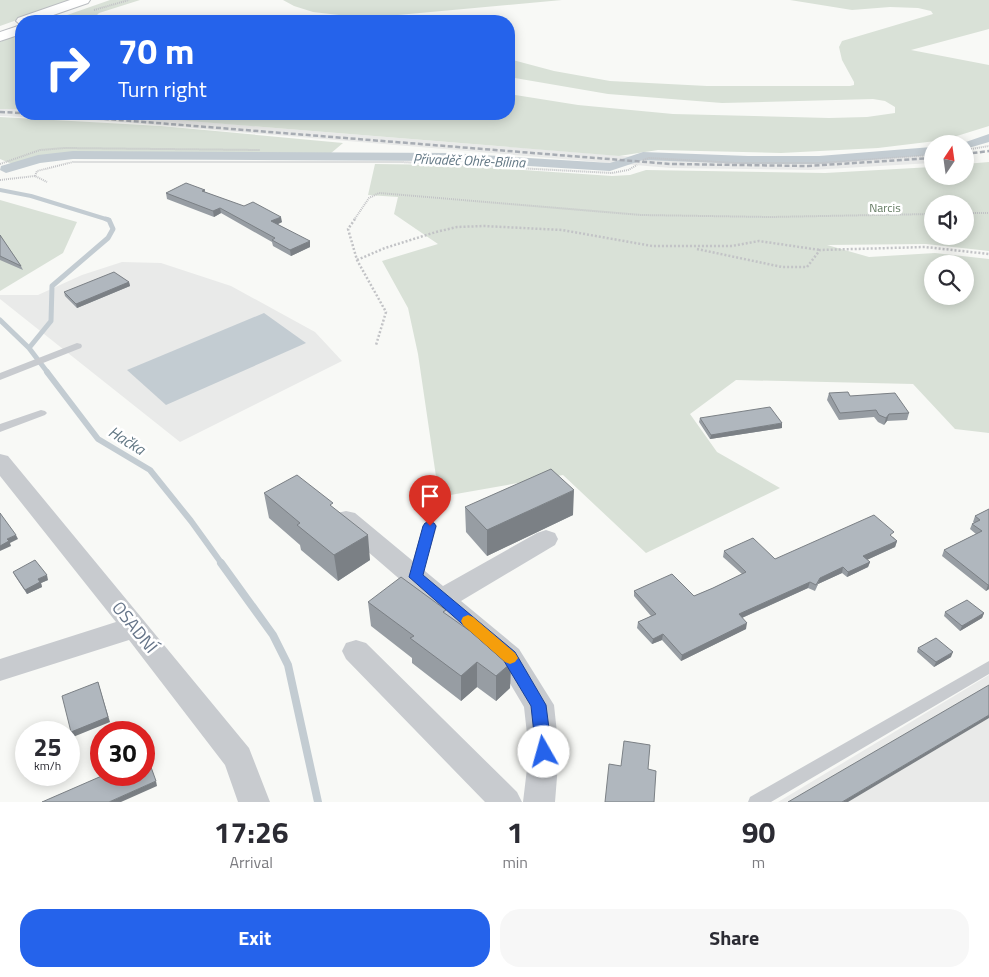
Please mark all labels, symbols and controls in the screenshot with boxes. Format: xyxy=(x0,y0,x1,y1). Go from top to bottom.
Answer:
text: 70 m xyxy=(118,24,194,78)
icon: right xyxy=(35,35,100,100)
text: Turn right xyxy=(118,72,207,106)
north arrow xyxy=(924,135,974,185)
map controls xyxy=(924,135,974,305)
water label: Přivaděč Ohře-Bílina xyxy=(412,148,527,172)
button: sound xyxy=(924,195,974,245)
park label: Narcis xyxy=(869,198,901,217)
button: search xyxy=(924,255,974,305)
water label: Hačka xyxy=(104,419,151,461)
pin xyxy=(409,475,451,526)
icon: arrive xyxy=(416,482,444,510)
street label: OSADNÍ xyxy=(106,595,165,659)
speed limit sign: 30 xyxy=(90,721,155,786)
position arrow xyxy=(517,725,569,777)
text: 25 xyxy=(33,728,62,766)
text: km/h xyxy=(34,756,61,775)
text: 17:26 xyxy=(214,809,289,855)
text: 1 xyxy=(507,809,524,855)
text: 90 xyxy=(742,809,775,855)
text: Arrival xyxy=(229,850,273,874)
text: min xyxy=(502,850,528,874)
text: m xyxy=(752,850,765,874)
button: Exit xyxy=(20,909,490,967)
button: Share xyxy=(500,909,969,967)

